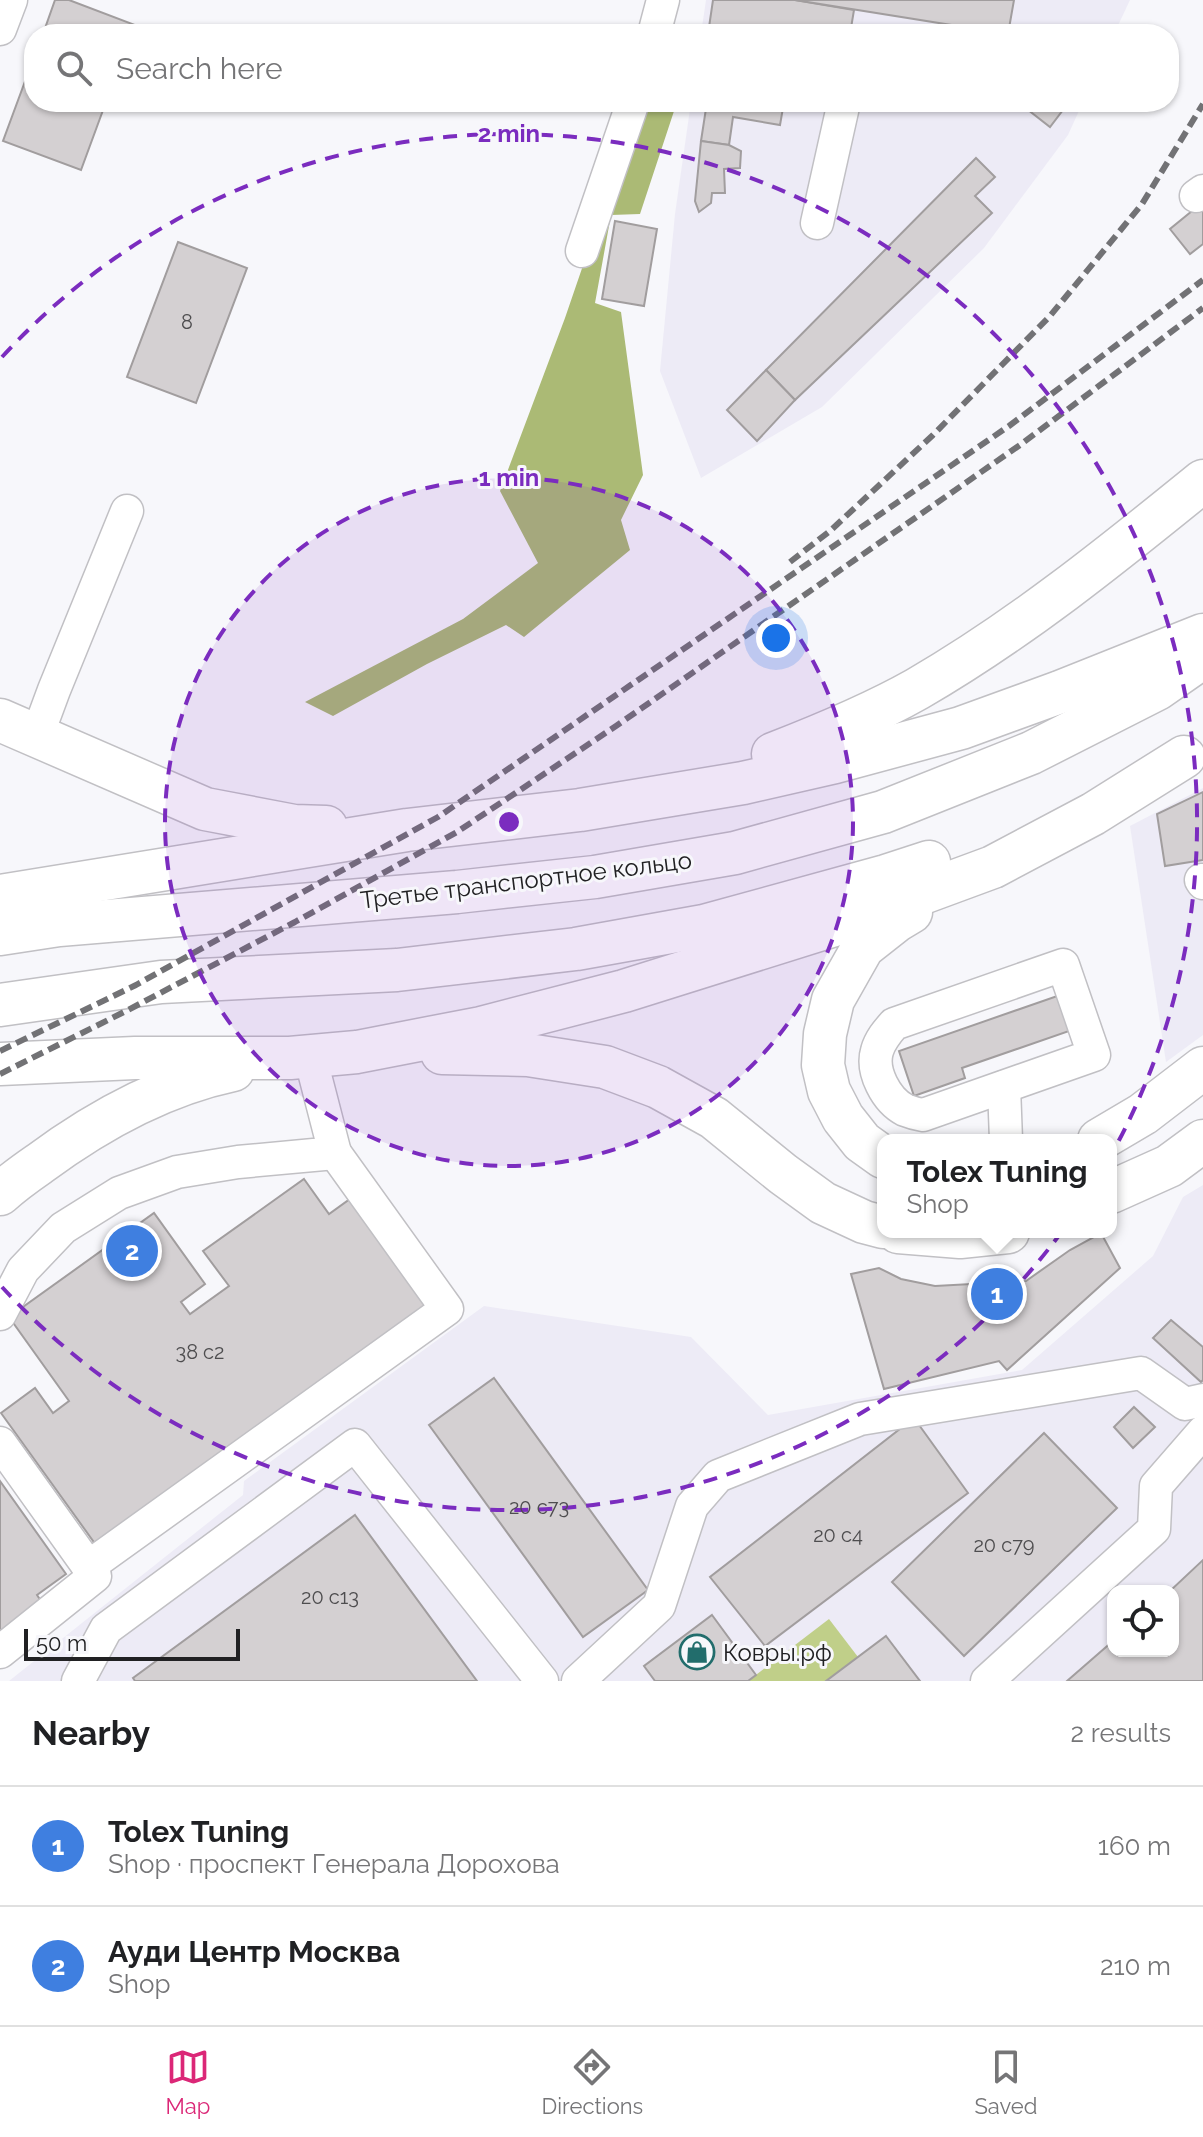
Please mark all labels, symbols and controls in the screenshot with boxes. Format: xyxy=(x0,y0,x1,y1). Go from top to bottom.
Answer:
search box xyxy=(24,24,1179,112)
icon: search xyxy=(52,46,96,90)
text: Search here xyxy=(116,51,283,86)
text: 2 min xyxy=(478,119,540,148)
house number: 8 xyxy=(181,310,193,334)
text: 1 min xyxy=(479,463,539,492)
your location xyxy=(756,618,796,658)
centre of rings xyxy=(495,808,523,836)
street label: Третье транспортное кольцо xyxy=(359,845,693,915)
popup xyxy=(877,1134,1117,1238)
text: Tolex Tuning xyxy=(906,1154,1088,1189)
text: Shop xyxy=(906,1189,969,1219)
pin: 2 xyxy=(106,1221,158,1281)
pin: 1 xyxy=(971,1264,1023,1324)
house number: 38 с2 xyxy=(175,1340,225,1364)
house number: 20 с73 xyxy=(509,1495,569,1519)
house number: 20 с4 xyxy=(813,1523,863,1547)
house number: 20 с79 xyxy=(973,1533,1035,1557)
house number: 20 с13 xyxy=(301,1585,359,1609)
map controls xyxy=(1107,1585,1179,1657)
button: locate xyxy=(1107,1585,1179,1657)
scale bar xyxy=(24,1625,240,1661)
text: 50 m xyxy=(36,1630,87,1656)
shop icon: Ковры.рф xyxy=(678,1633,716,1671)
place label: Ковры.рф xyxy=(723,1638,832,1667)
text: Nearby xyxy=(32,1713,150,1753)
text: 2 results xyxy=(1071,1718,1171,1748)
text: Tolex Tuning xyxy=(108,1814,289,1849)
text: 1 xyxy=(52,1831,64,1861)
text: 160 m xyxy=(1098,1831,1171,1861)
text: Shop · проспект Генерала Дорохова xyxy=(108,1849,560,1879)
text: Ауди Центр Москва xyxy=(108,1934,400,1969)
text: 2 xyxy=(51,1951,65,1981)
text: 210 m xyxy=(1100,1951,1171,1981)
text: Shop xyxy=(108,1969,170,1999)
tab: Map xyxy=(166,2045,210,2119)
tab: Directions xyxy=(542,2045,643,2119)
tab: Saved xyxy=(974,2045,1037,2119)

